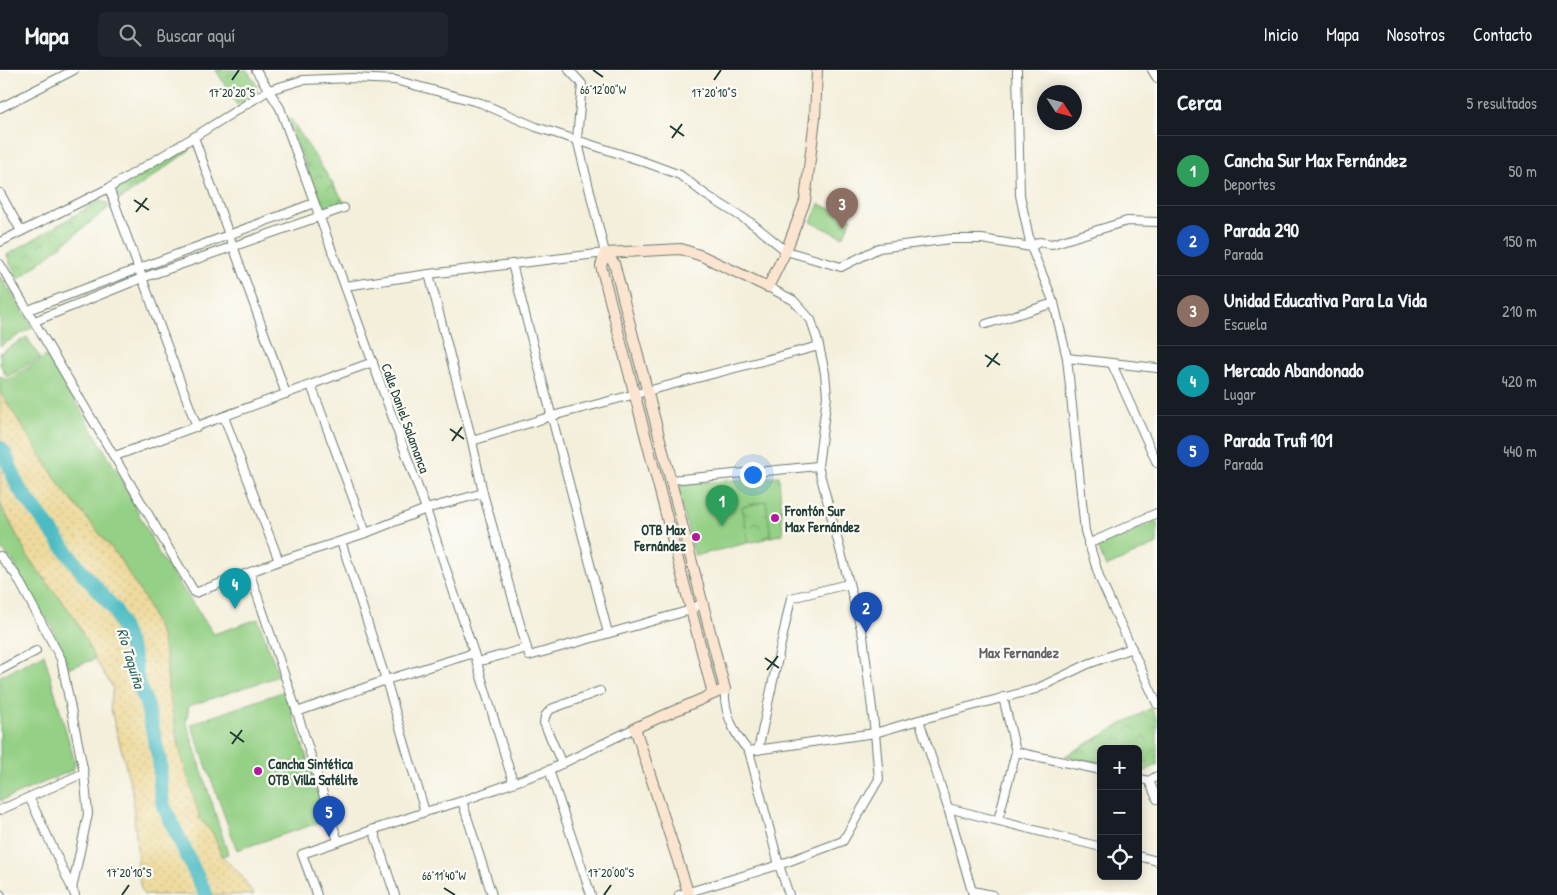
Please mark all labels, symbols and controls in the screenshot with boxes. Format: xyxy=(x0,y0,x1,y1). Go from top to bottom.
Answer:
search box xyxy=(98,12,448,57)
text: Mapa xyxy=(25,19,68,51)
icon: search xyxy=(116,21,144,49)
text: Buscar aquí xyxy=(156,22,236,48)
text: Inicio xyxy=(1264,22,1298,47)
text: Mapa xyxy=(1326,22,1359,47)
text: Nosotros xyxy=(1387,22,1445,47)
text: Contacto xyxy=(1473,22,1532,47)
text: 66°12'00"W xyxy=(580,81,627,98)
text: 17°20'20"S xyxy=(209,84,256,101)
text: 17°20'10"S xyxy=(692,84,737,101)
north arrow xyxy=(1037,85,1082,130)
text: Cerca xyxy=(1177,88,1221,117)
text: 5 resultados xyxy=(1467,92,1537,114)
text: Cancha Sur Max Fernández xyxy=(1224,147,1407,173)
text: 1 xyxy=(1190,160,1196,182)
text: 50 m xyxy=(1509,160,1537,182)
text: Deportes xyxy=(1224,173,1275,195)
pin: 3 xyxy=(826,188,858,229)
text: Parada 290 xyxy=(1224,217,1299,243)
text: 2 xyxy=(1189,230,1197,252)
text: 150 m xyxy=(1503,230,1537,252)
text: Parada xyxy=(1224,243,1263,265)
text: Unidad Educativa Para La Vida xyxy=(1224,287,1427,313)
text: 3 xyxy=(1189,300,1197,322)
text: 210 m xyxy=(1502,300,1537,322)
text: Escuela xyxy=(1224,313,1267,335)
text: Mercado Abandonado xyxy=(1224,357,1364,383)
street label: Calle Daniel Salamanca xyxy=(377,360,435,476)
text: 4 xyxy=(1190,370,1196,392)
text: 420 m xyxy=(1502,370,1537,392)
text: Lugar xyxy=(1224,383,1256,405)
text: Parada Trufi 101 xyxy=(1224,427,1333,453)
text: 5 xyxy=(1190,440,1196,462)
text: 440 m xyxy=(1503,440,1537,462)
text: Parada xyxy=(1224,453,1263,475)
your location xyxy=(740,462,766,488)
pin: 1 xyxy=(706,485,738,526)
place label: Frontón Sur Max Fernández xyxy=(784,501,860,536)
marker: Frontón Sur Max Fernández xyxy=(769,512,781,524)
place label: OTB Max Fernández xyxy=(634,520,686,555)
marker: OTB Max Fernández xyxy=(690,531,702,543)
pin: 4 xyxy=(219,568,251,609)
pin: 2 xyxy=(850,592,882,633)
water label: Río Taquiña xyxy=(112,626,151,693)
district label: Max Fernandez xyxy=(979,642,1060,663)
map controls xyxy=(1097,745,1142,880)
button: + xyxy=(1097,745,1142,790)
place label: Cancha Sintética OTB Villa Satélite xyxy=(268,754,358,789)
marker: Cancha Sintética OTB Villa Satélite xyxy=(252,765,264,777)
button: − xyxy=(1097,790,1142,835)
pin: 5 xyxy=(313,796,345,837)
button: locate xyxy=(1097,835,1142,880)
text: 17°20'10"S xyxy=(107,864,152,881)
text: 17°20'00"S xyxy=(588,864,634,881)
text: 66°11'40"W xyxy=(422,867,467,884)

